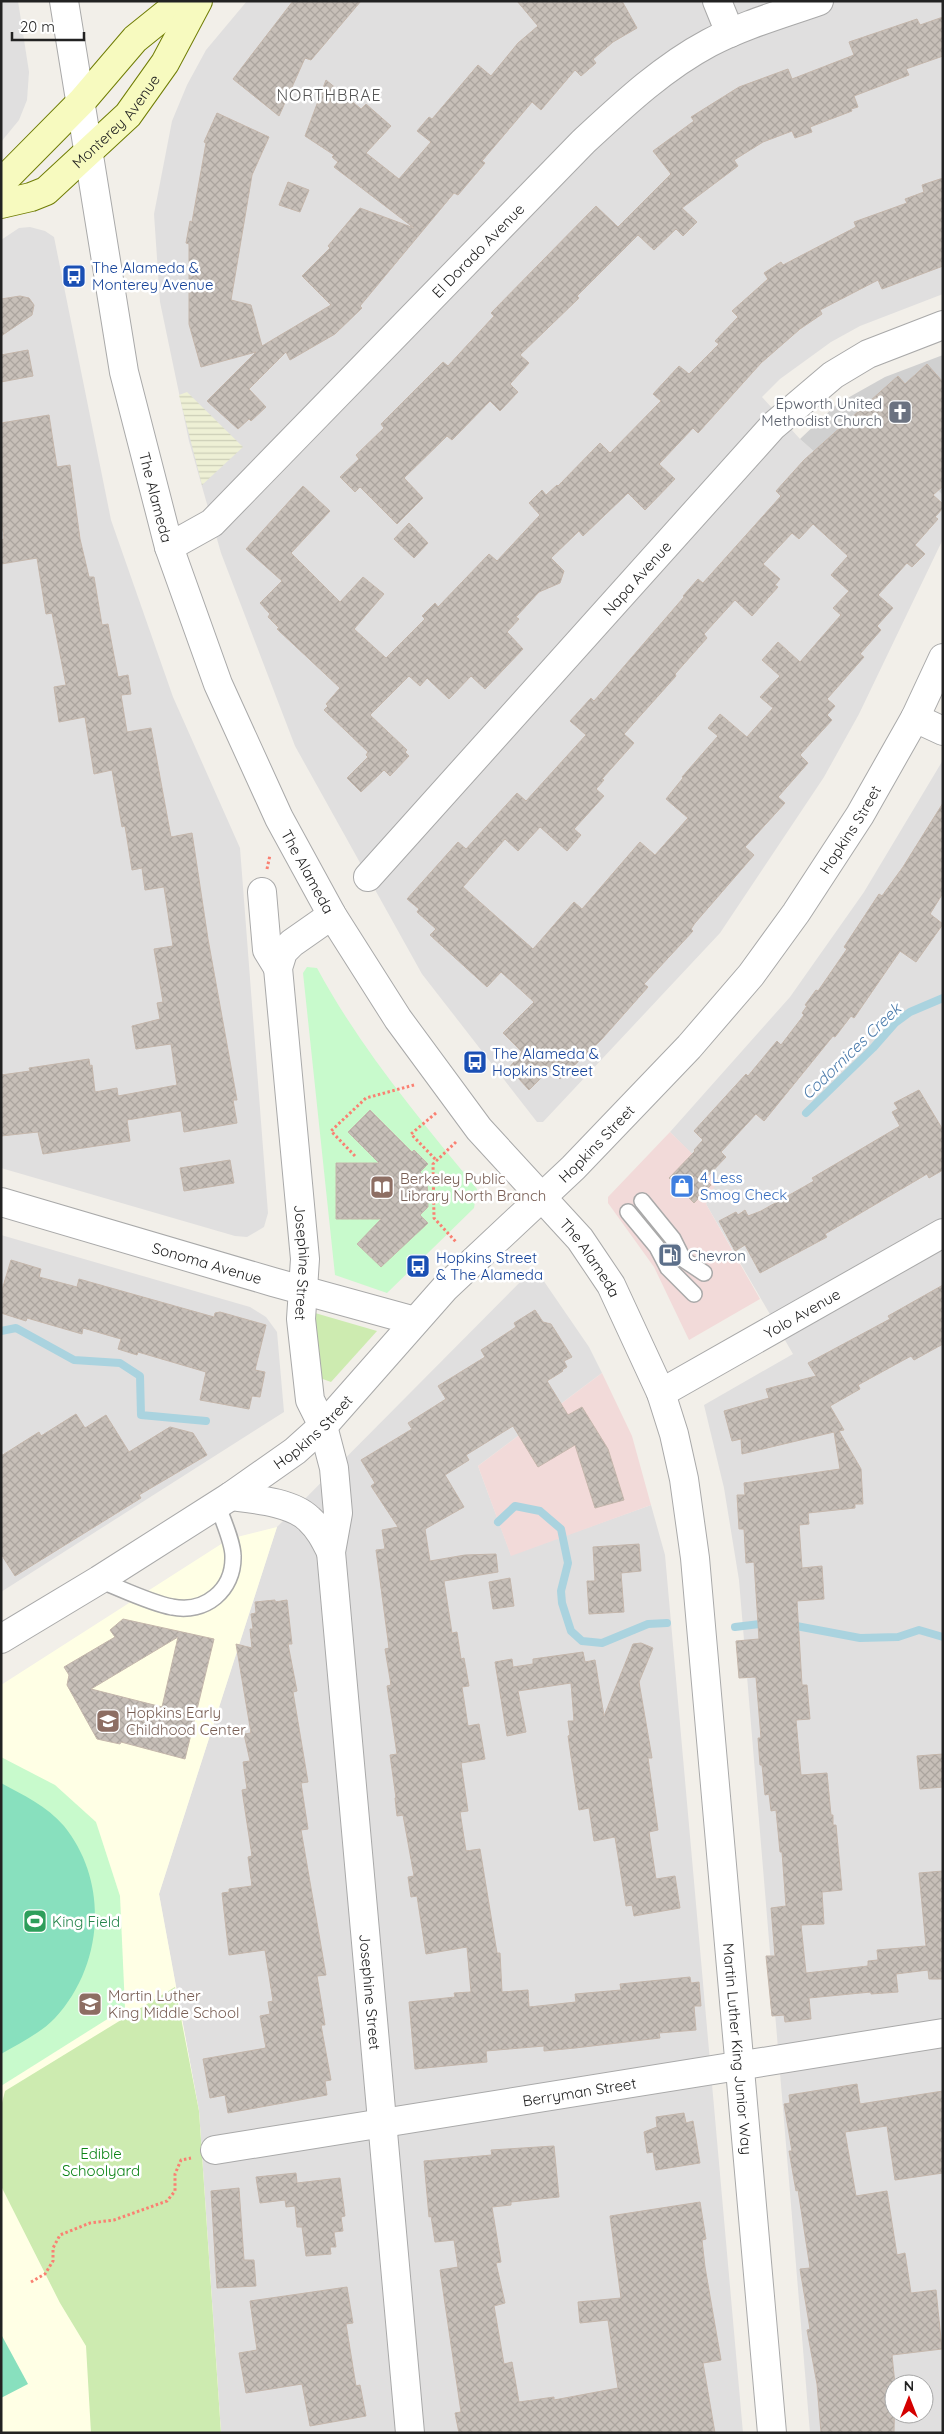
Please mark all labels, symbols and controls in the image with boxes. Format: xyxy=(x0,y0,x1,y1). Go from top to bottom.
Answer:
scale bar xyxy=(12,10,85,42)
text: 20 m xyxy=(20,17,55,36)
street label: Monterey Avenue xyxy=(68,70,164,172)
district label: NORTHBRAE xyxy=(276,85,382,105)
street label: El Dorado Avenue xyxy=(427,199,528,301)
place label: The Alameda & Monterey Avenue xyxy=(92,258,213,294)
bus stop icon: The Alameda & Monterey Avenue xyxy=(61,263,87,289)
place label: Epworth United Methodist Church xyxy=(761,394,882,430)
church icon: Epworth United Methodist Church xyxy=(887,399,913,425)
street label: The Alameda xyxy=(135,450,177,544)
street label: Napa Avenue xyxy=(598,537,675,619)
street label: Hopkins Street xyxy=(815,782,885,877)
street label: The Alameda xyxy=(278,826,339,917)
water label: Codornices Creek xyxy=(797,998,906,1103)
place label: The Alameda & Hopkins Street xyxy=(492,1044,599,1080)
bus stop icon: The Alameda & Hopkins Street xyxy=(462,1049,488,1075)
street label: Hopkins Street xyxy=(554,1101,638,1186)
place label: 4 Less Smog Check xyxy=(700,1168,787,1204)
place label: Berkeley Public Library North Branch xyxy=(400,1169,546,1205)
shop icon: 4 Less Smog Check xyxy=(669,1173,695,1199)
library icon: Berkeley Public Library North Branch xyxy=(369,1174,395,1200)
street label: Josephine Street xyxy=(290,1204,315,1321)
street label: The Alameda xyxy=(556,1214,625,1300)
street label: Sonoma Avenue xyxy=(150,1238,264,1288)
fuel station icon: Chevron xyxy=(657,1242,683,1268)
place label: Chevron xyxy=(688,1246,746,1265)
place label: Hopkins Street & The Alameda xyxy=(436,1248,543,1284)
bus stop icon: Hopkins Street & The Alameda xyxy=(405,1253,431,1279)
street label: Yolo Avenue xyxy=(760,1284,843,1342)
street label: Hopkins Street xyxy=(269,1391,356,1473)
place label: Hopkins Early Childhood Center xyxy=(126,1703,246,1739)
school or university icon: Hopkins Early Childhood Center xyxy=(95,1708,121,1734)
sports icon: King Field xyxy=(22,1908,48,1934)
place label: King Field xyxy=(52,1912,120,1931)
street label: Josephine Street xyxy=(356,1933,385,2051)
street label: Martin Luther King Junior Way xyxy=(719,1942,757,2155)
place label: Martin Luther King Middle School xyxy=(108,1986,239,2022)
school or university icon: Martin Luther King Middle School xyxy=(77,1991,103,2017)
street label: Berryman Street xyxy=(521,2073,638,2110)
park label: Edible Schoolyard xyxy=(62,2144,140,2180)
north arrow xyxy=(884,2374,934,2424)
text: N xyxy=(904,2377,914,2395)

